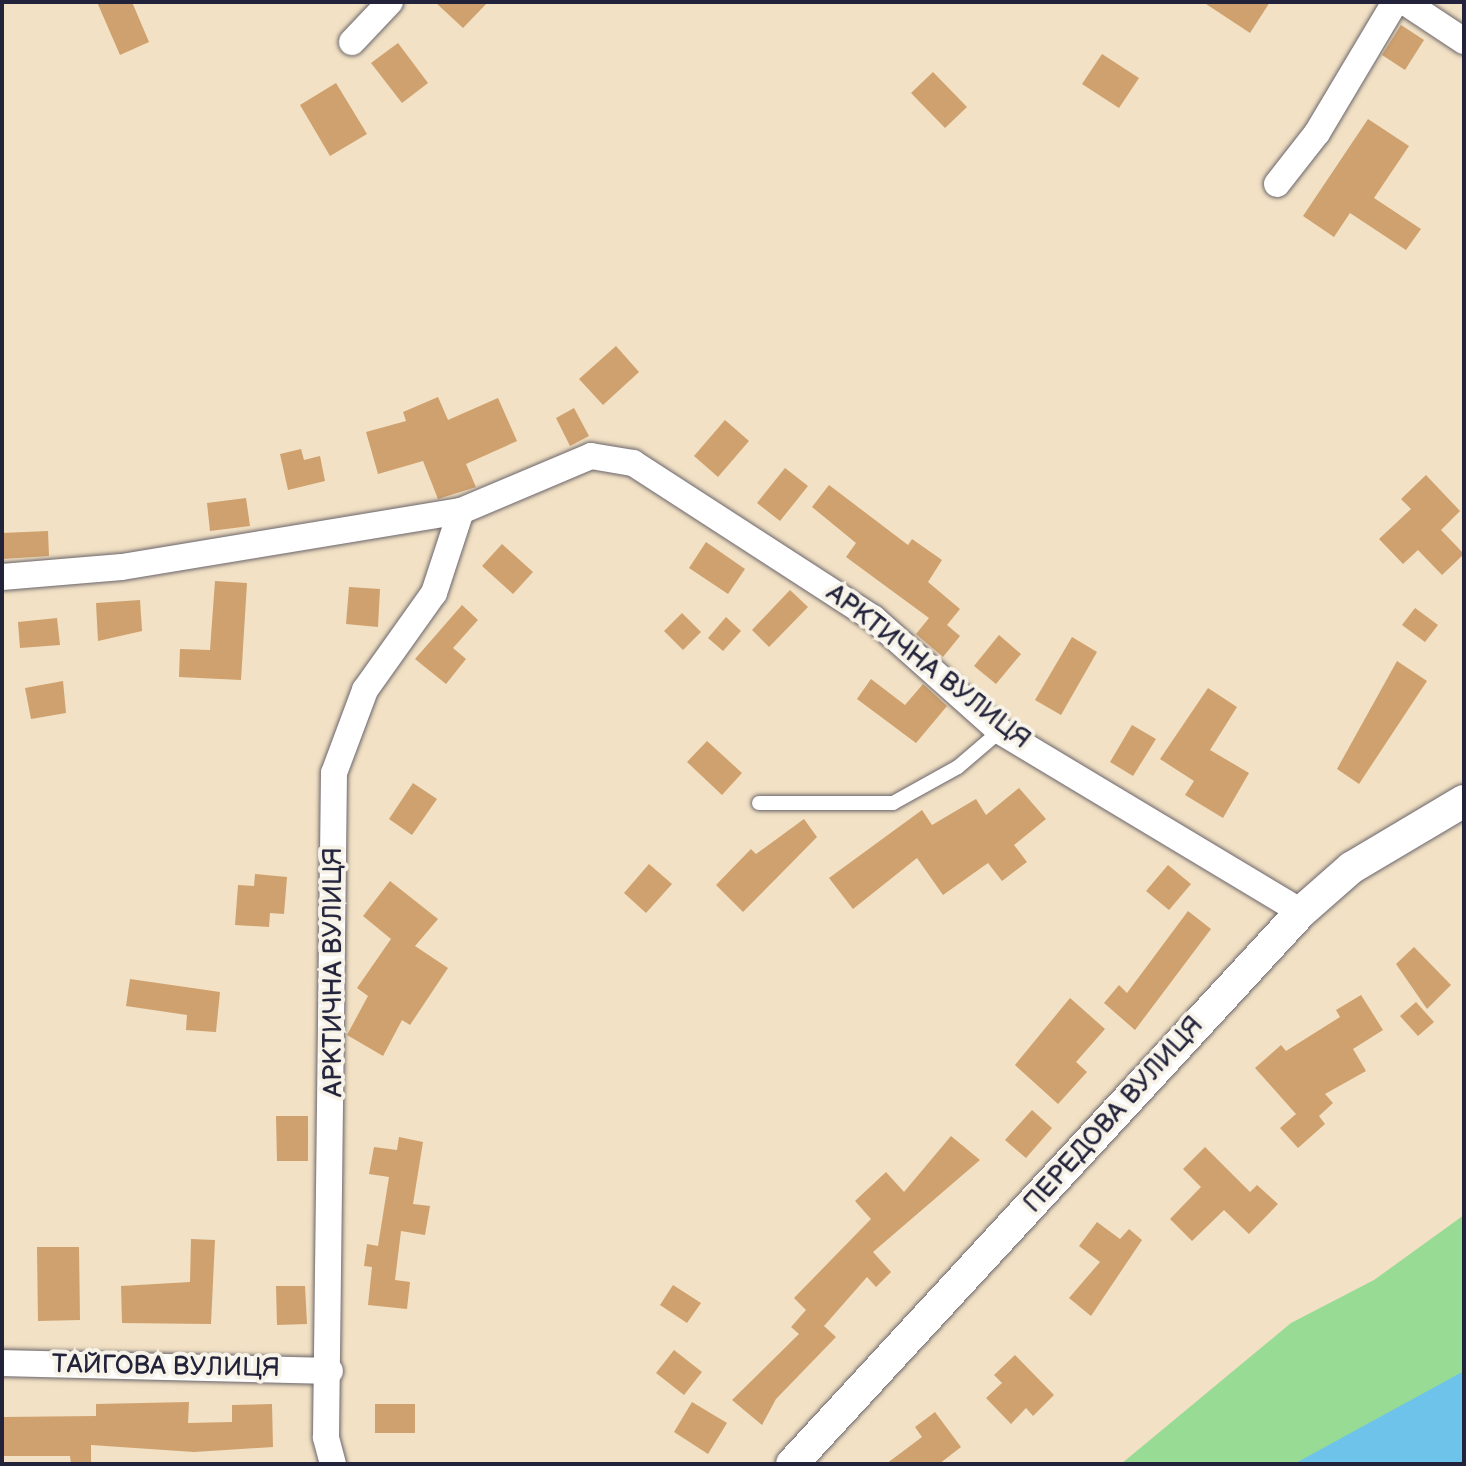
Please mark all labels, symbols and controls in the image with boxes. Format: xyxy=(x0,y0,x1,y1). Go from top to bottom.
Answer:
street label: АРКТИЧНА ВУЛИЦЯ xyxy=(820,578,1036,756)
street label: АРКТИЧНА ВУЛИЦЯ xyxy=(318,847,350,1097)
street label: ПЕРЕДОВА ВУЛИЦЯ xyxy=(1018,1010,1210,1220)
street label: ТАЙГОВА ВУЛИЦЯ xyxy=(52,1349,280,1385)

